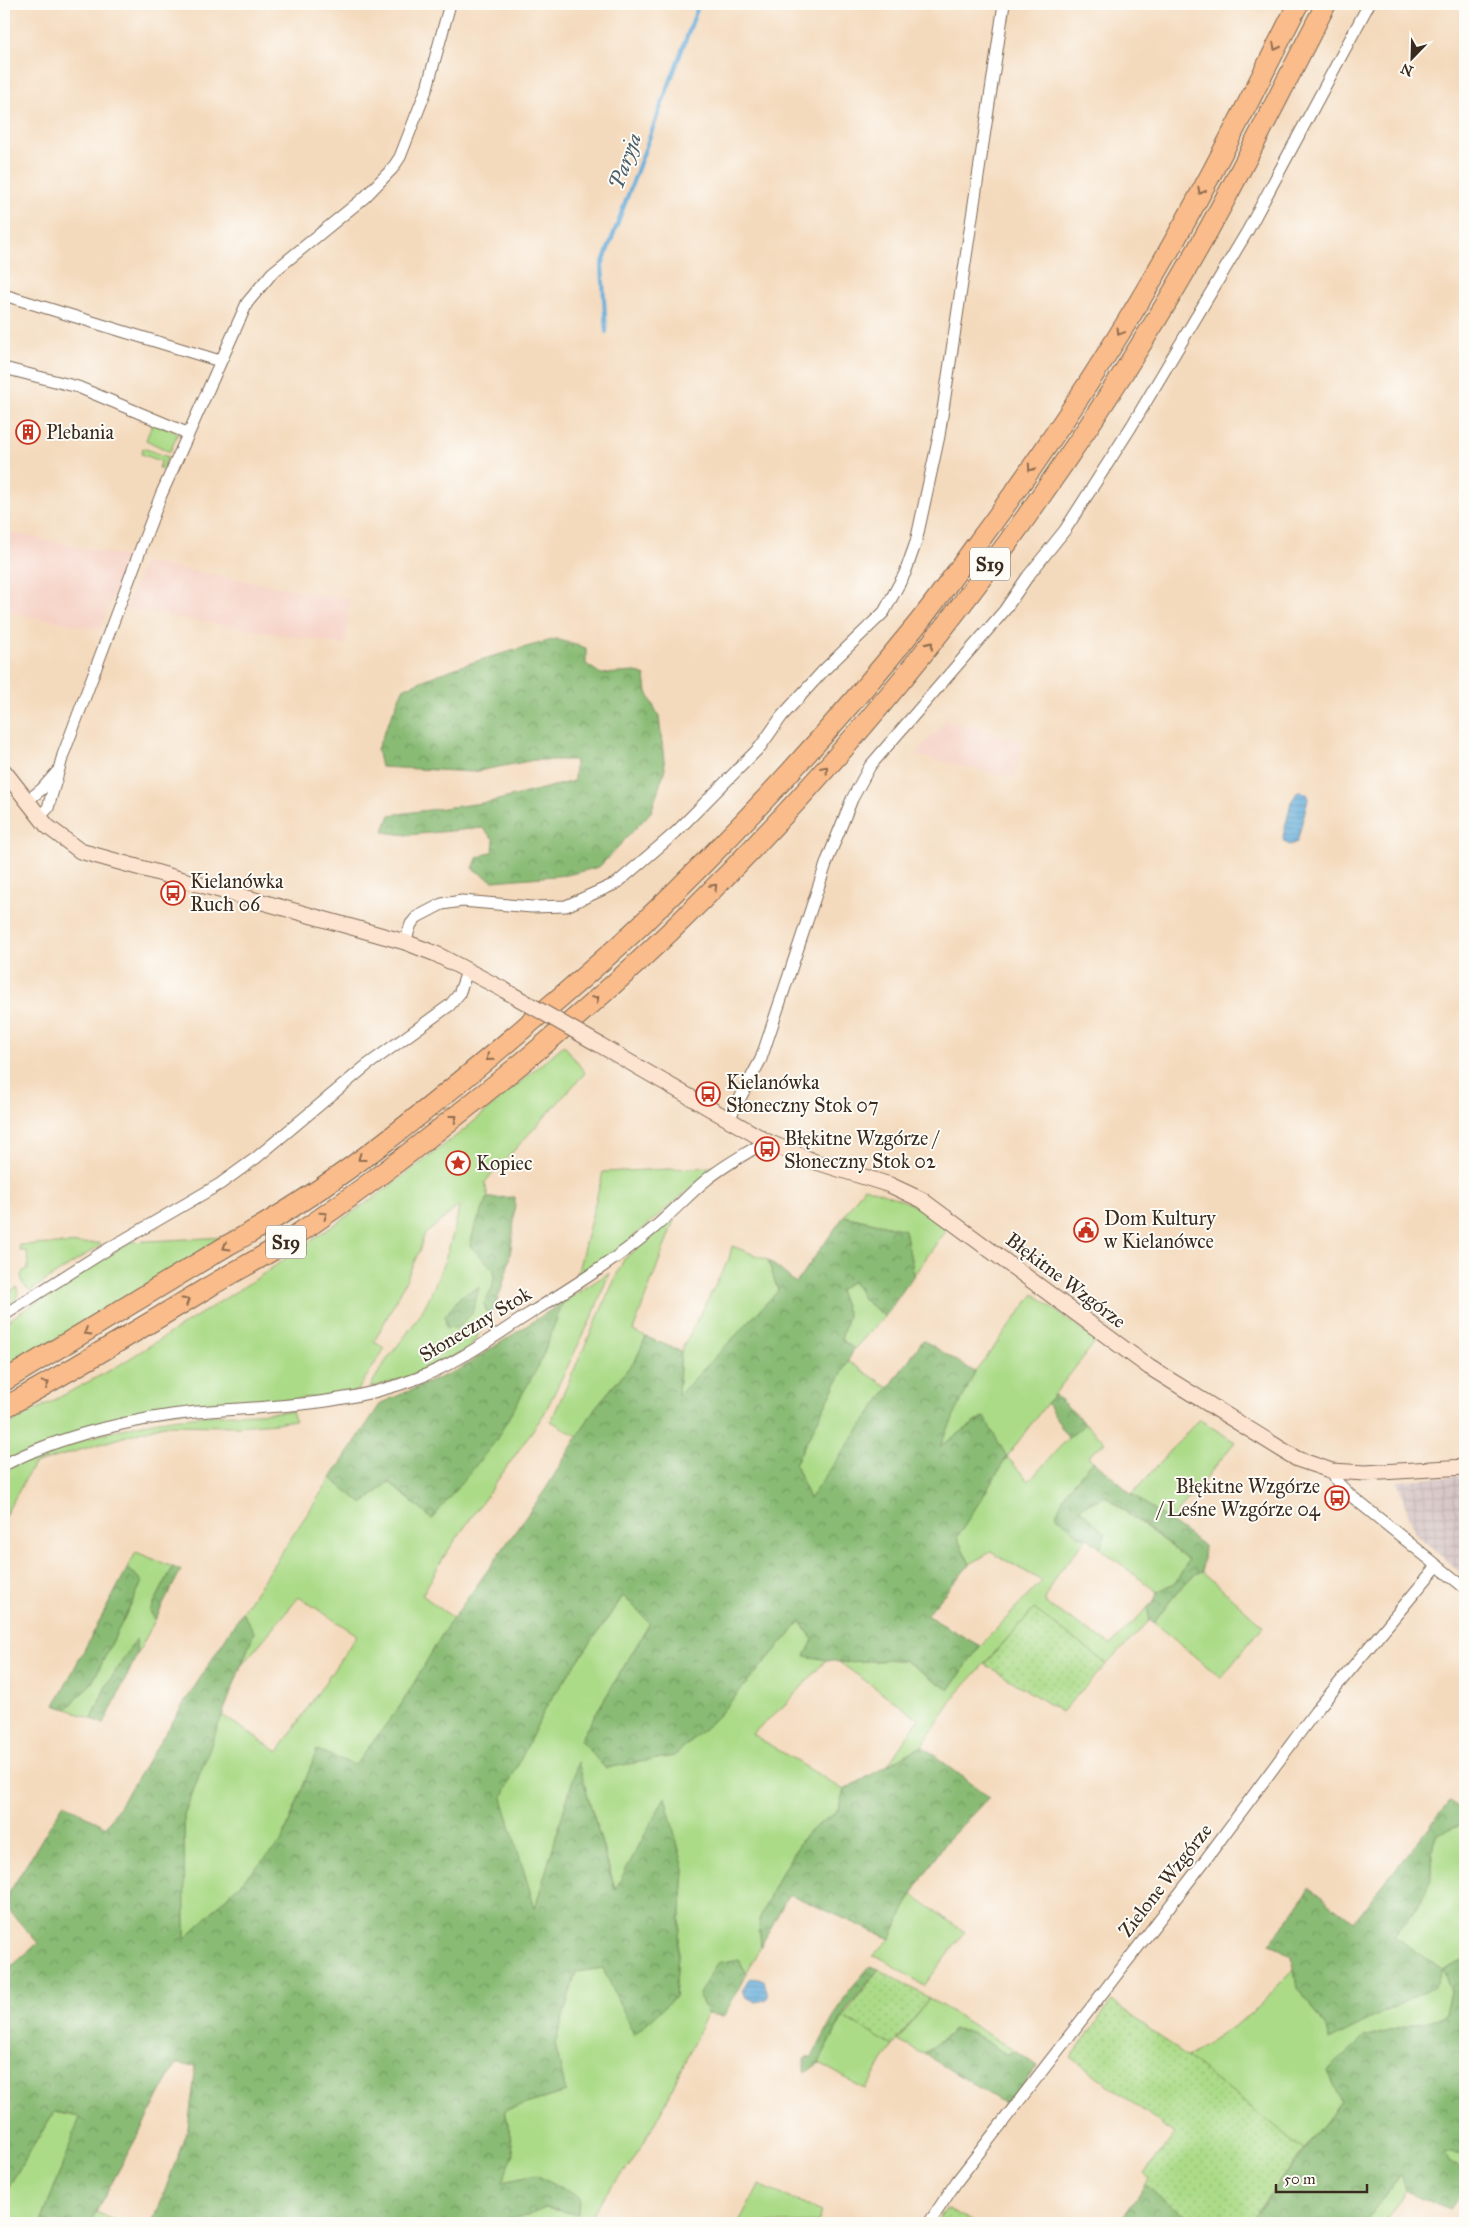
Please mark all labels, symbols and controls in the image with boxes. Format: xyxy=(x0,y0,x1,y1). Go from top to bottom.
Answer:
north arrow xyxy=(1386,32,1436,82)
one-way arrow xyxy=(1272,42,1282,51)
text: N xyxy=(1398,59,1416,80)
water label: Paryja xyxy=(603,129,647,193)
one-way arrow xyxy=(1198,186,1208,195)
one-way arrow xyxy=(1117,327,1127,336)
building icon: Plebania xyxy=(15,419,41,445)
place label: Plebania xyxy=(46,420,115,444)
one-way arrow xyxy=(1028,462,1037,472)
road number: S19 xyxy=(970,548,1010,580)
one-way arrow xyxy=(924,641,933,650)
one-way arrow xyxy=(819,765,828,774)
place label: Kielanówka Ruch 06 xyxy=(190,869,284,916)
bus stop icon: Kielanówka Ruch 06 xyxy=(160,880,186,906)
one-way arrow xyxy=(708,884,717,893)
one-way arrow xyxy=(591,996,600,1005)
one-way arrow xyxy=(486,1052,495,1061)
place label: Kielanówka Słoneczny Stok 07 xyxy=(726,1070,879,1117)
bus stop icon: Kielanówka Słoneczny Stok 07 xyxy=(695,1081,721,1107)
one-way arrow xyxy=(448,1116,457,1124)
place label: Błękitne Wzgórze / Słoneczny Stok 02 xyxy=(784,1126,940,1173)
bus stop icon: Błękitne Wzgórze / Słoneczny Stok 02 xyxy=(754,1136,780,1162)
place icon: Kopiec xyxy=(445,1150,471,1176)
place label: Kopiec xyxy=(476,1151,532,1175)
one-way arrow xyxy=(358,1152,367,1161)
place label: Dom Kultury w Kielanówce xyxy=(1104,1206,1216,1253)
one-way arrow xyxy=(318,1212,327,1221)
public building icon: Dom Kultury w Kielanówce xyxy=(1073,1217,1099,1243)
road number: S19 xyxy=(266,1226,306,1258)
street label: Błękitne Wzgórze xyxy=(1001,1227,1131,1334)
one-way arrow xyxy=(222,1240,231,1250)
street label: Słoneczny Stok xyxy=(415,1281,536,1367)
one-way arrow xyxy=(180,1298,189,1308)
one-way arrow xyxy=(84,1325,93,1335)
one-way arrow xyxy=(41,1381,50,1391)
place label: Błękitne Wzgórze / Leśne Wzgórze 04 xyxy=(1155,1474,1321,1522)
bus stop icon: Błękitne Wzgórze / Leśne Wzgórze 04 xyxy=(1324,1485,1350,1511)
street label: Zielone Wzgórze xyxy=(1113,1818,1218,1942)
scale bar xyxy=(1276,2162,1368,2194)
text: 50 m xyxy=(1284,2170,1316,2188)

